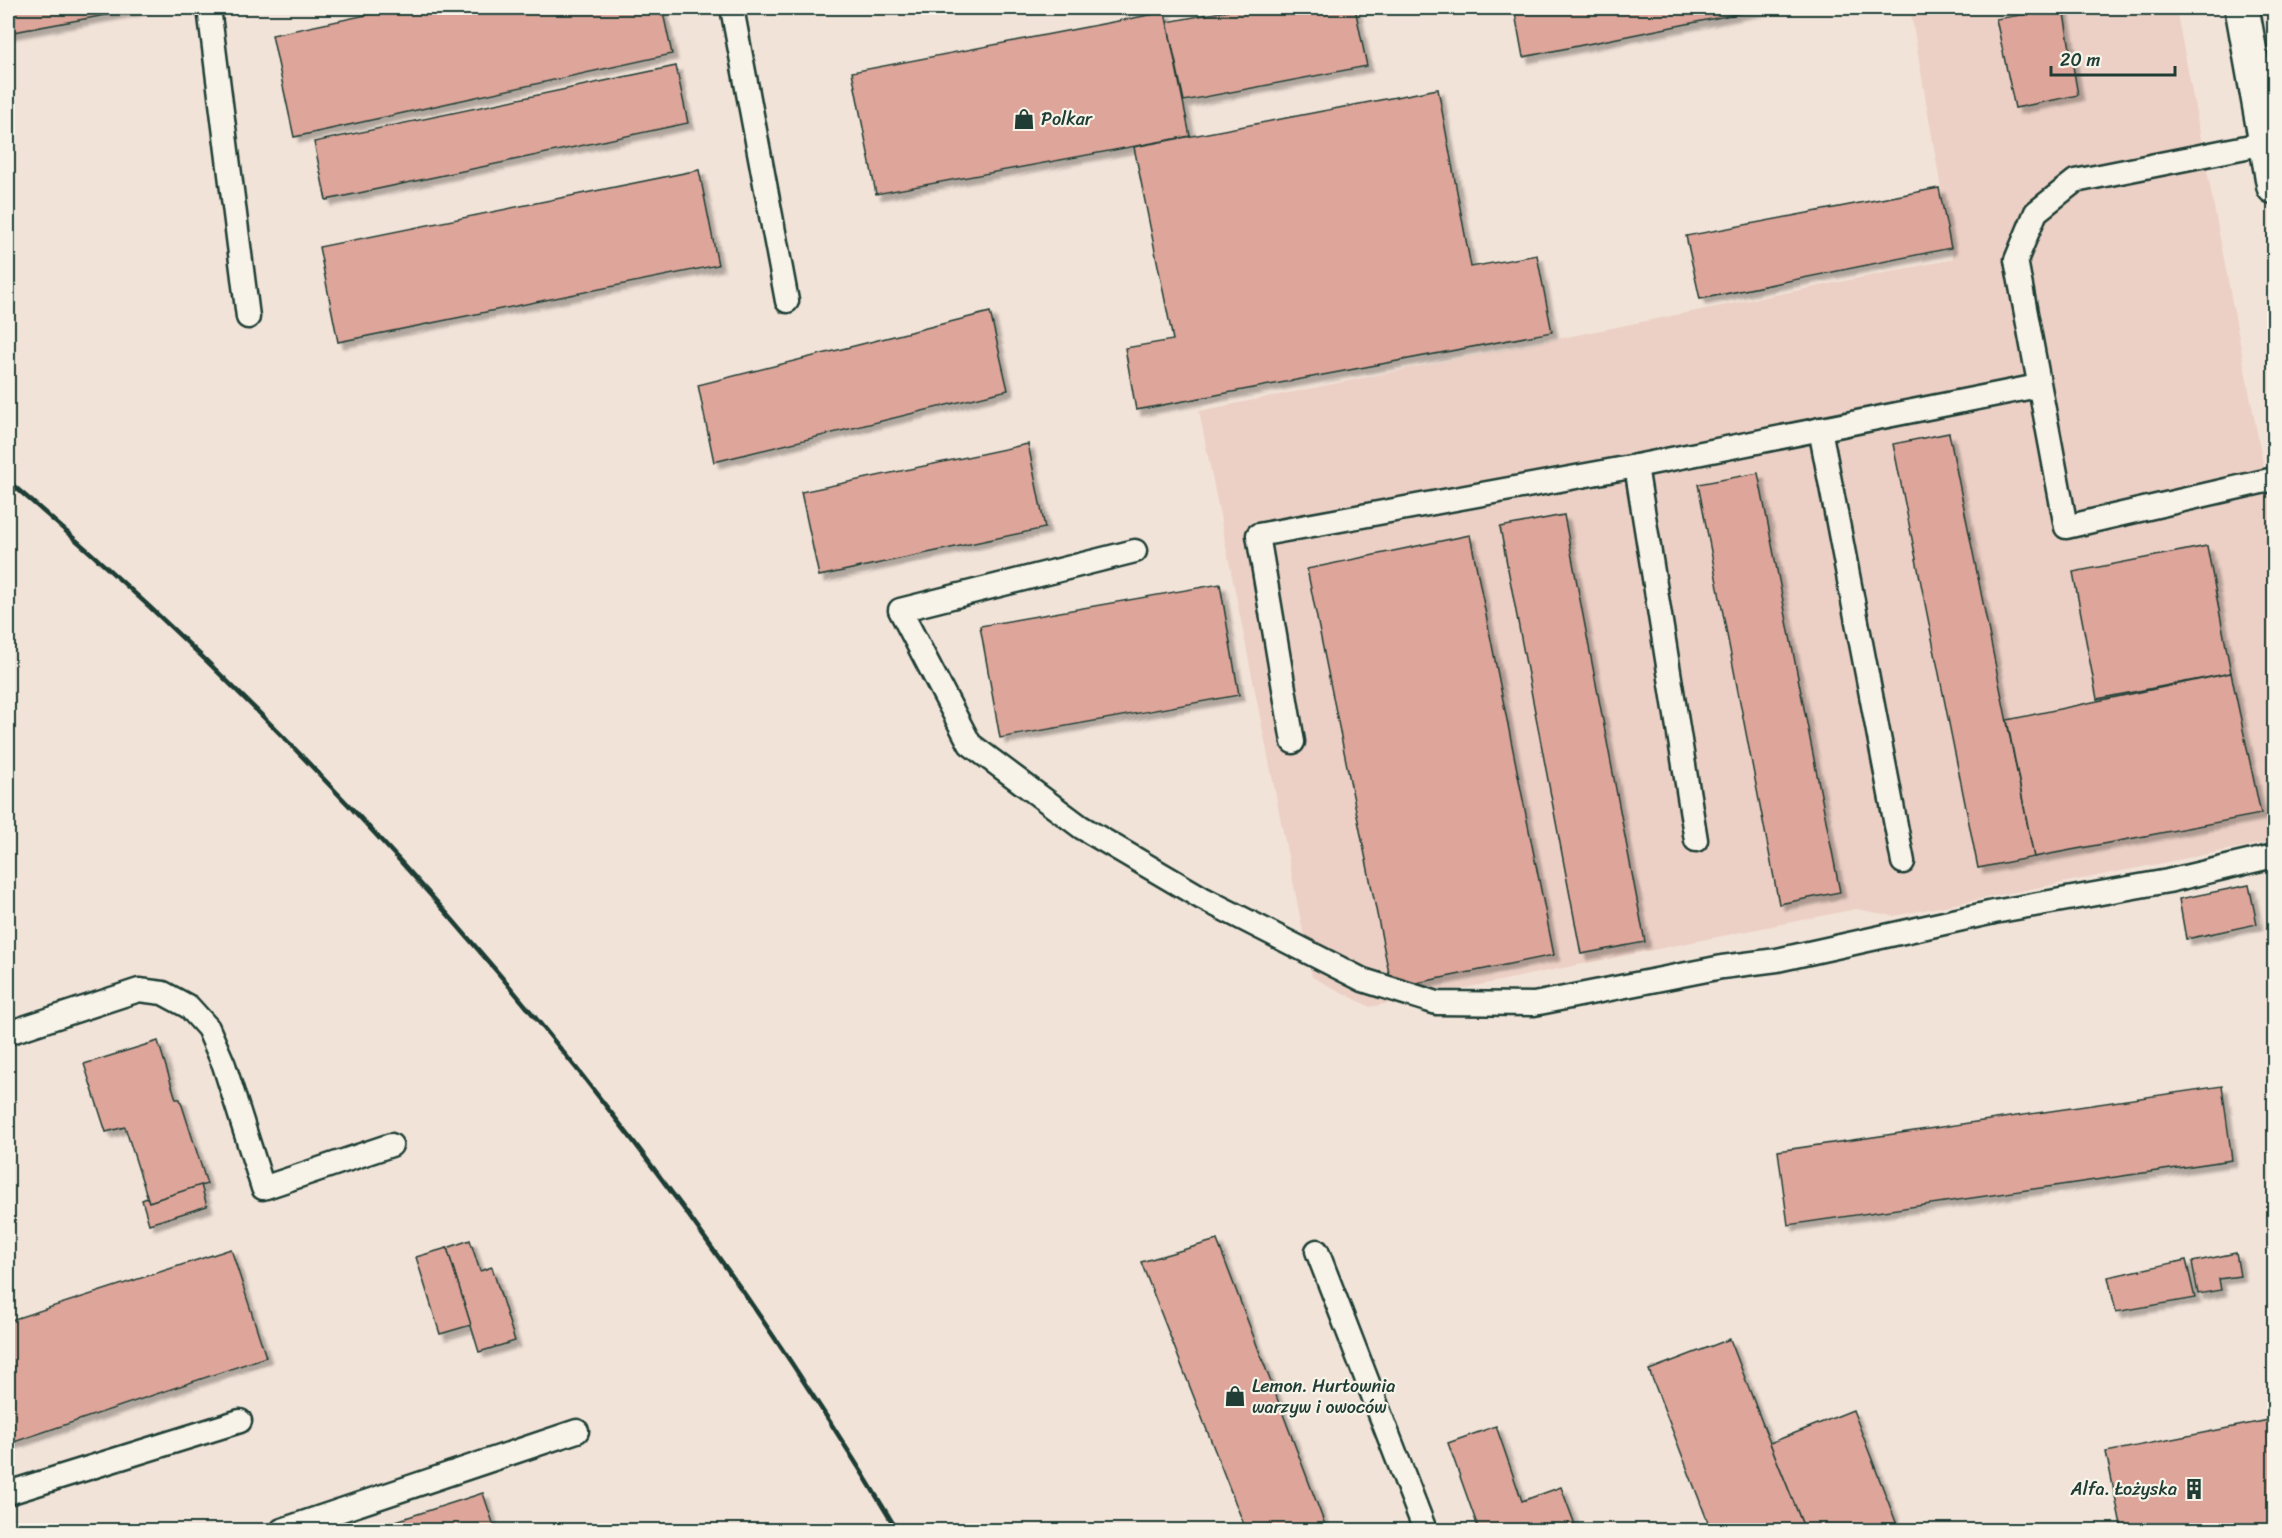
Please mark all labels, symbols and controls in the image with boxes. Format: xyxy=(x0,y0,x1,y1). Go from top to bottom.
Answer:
scale bar xyxy=(2051,39,2176,77)
text: 20 m xyxy=(2060,44,2100,76)
place label: Polkar xyxy=(1041,103,1094,135)
shop icon: Polkar xyxy=(1012,107,1036,131)
place label: Lemon. Hurtownia warzyw i owoców xyxy=(1252,1370,1395,1423)
shop icon: Lemon. Hurtownia warzyw i owoców xyxy=(1223,1384,1247,1408)
place label: Alfa. Łożyska xyxy=(2070,1473,2177,1505)
building icon: Alfa. Łożyska xyxy=(2182,1477,2206,1501)

